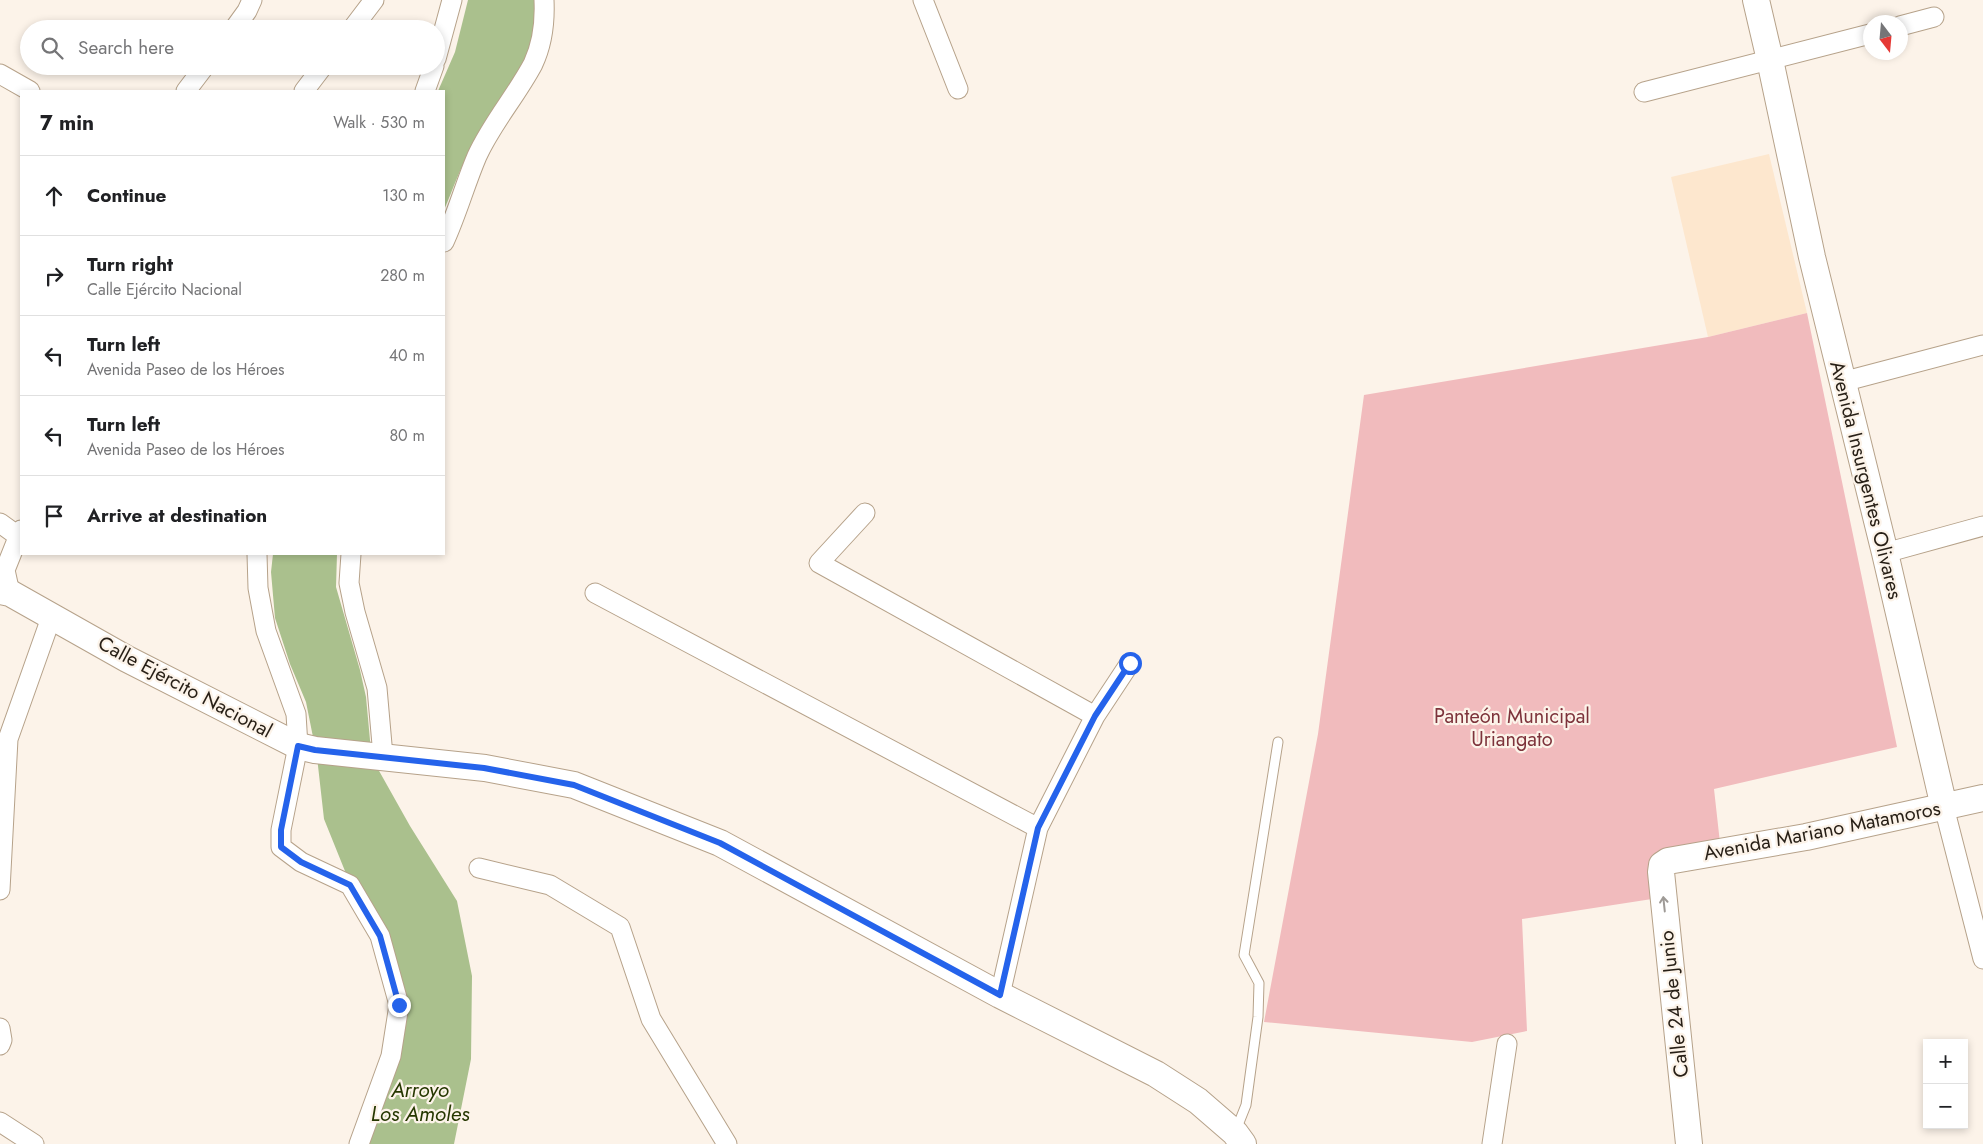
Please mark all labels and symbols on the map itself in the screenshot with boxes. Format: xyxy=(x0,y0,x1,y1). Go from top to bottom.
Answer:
north arrow xyxy=(1863,15,1908,60)
street label: Avenida Insurgentes Olivares xyxy=(1822,358,1910,602)
street label: Calle Ejército Nacional xyxy=(93,629,277,745)
route start xyxy=(1119,652,1142,675)
park label: Panteón Municipal Uriangato xyxy=(1434,702,1590,754)
street label: Avenida Mariano Matamoros xyxy=(1701,794,1943,868)
one-way arrow xyxy=(1659,896,1669,912)
street label: Calle 24 de Junio xyxy=(1652,929,1696,1079)
route end xyxy=(388,994,411,1017)
water label: Arroyo Los Amoles xyxy=(371,1075,470,1129)

